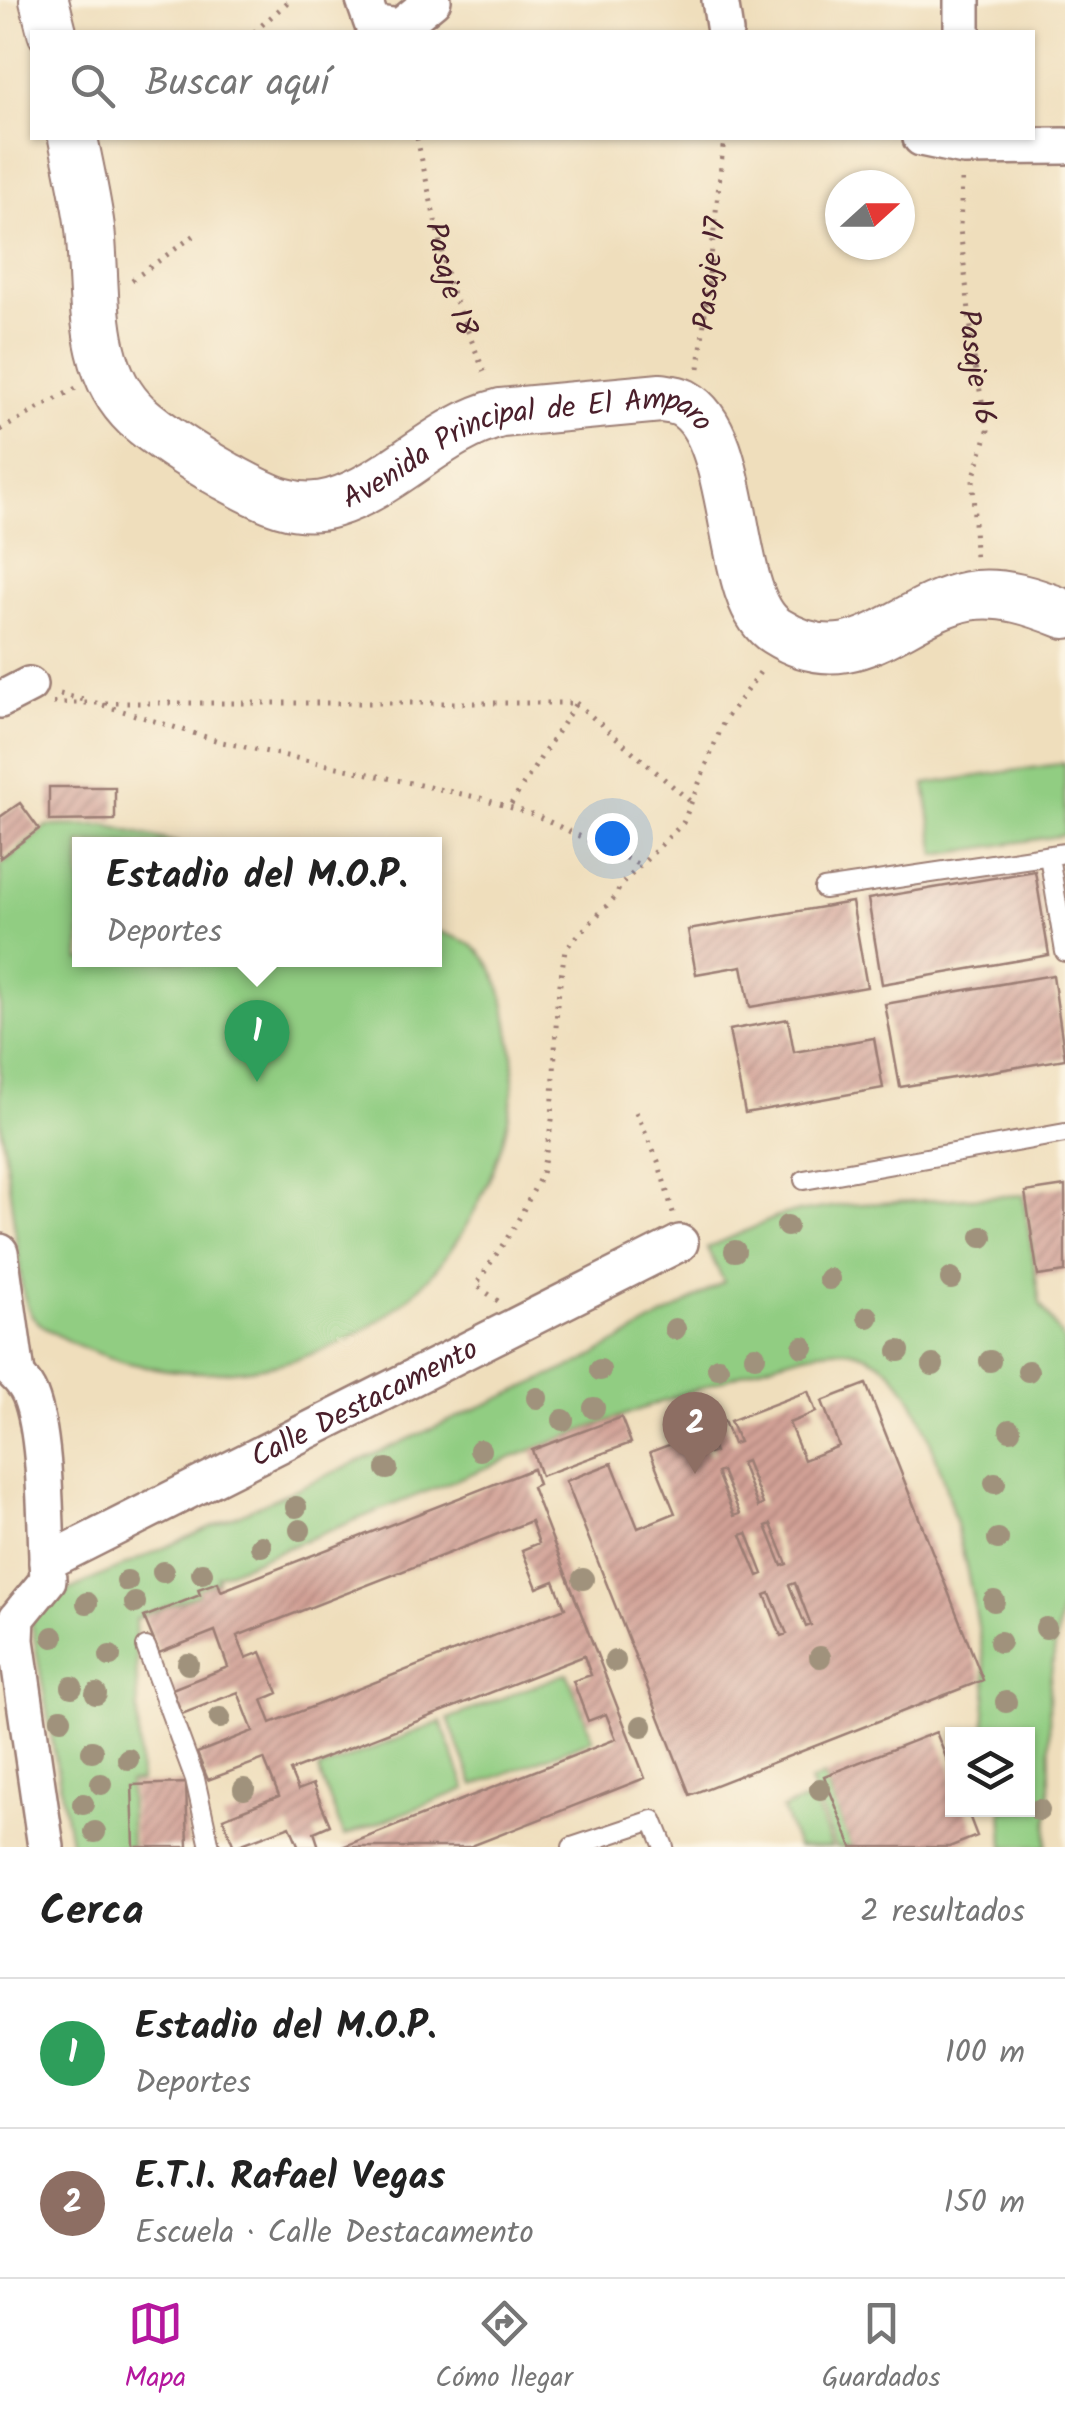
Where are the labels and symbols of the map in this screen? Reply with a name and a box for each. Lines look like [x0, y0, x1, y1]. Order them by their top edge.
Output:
north arrow [825, 170, 915, 260]
street label: Pasaje 17 [681, 214, 741, 333]
street label: Pasaje 18 [410, 217, 490, 345]
street label: Pasaje 16 [943, 307, 1008, 429]
street label: Avenida Principal de El Amparo [335, 376, 725, 523]
your location [587, 813, 638, 864]
pin: 1 [224, 1000, 290, 1082]
street label: Calle Destacamento [243, 1326, 487, 1482]
pin: 2 [662, 1392, 728, 1474]

